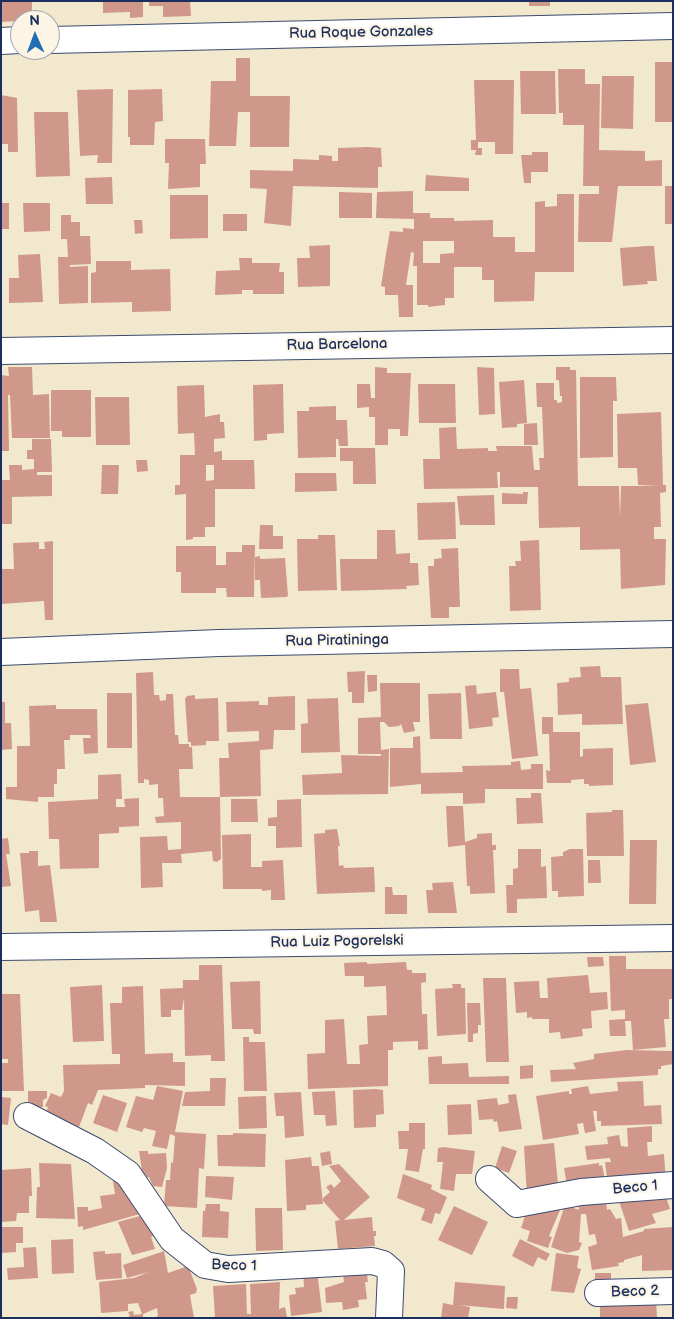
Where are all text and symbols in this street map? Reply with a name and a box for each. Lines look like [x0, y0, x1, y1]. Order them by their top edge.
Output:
north arrow [10, 10, 60, 60]
text: N [29, 12, 40, 29]
street label: Rua Roque Gonzales [289, 23, 433, 43]
street label: Rua Barcelona [286, 335, 388, 355]
street label: Rua Piratininga [285, 631, 389, 651]
street label: Rua Luiz Pogorelski [270, 932, 404, 952]
street label: Beco 1 [612, 1177, 658, 1199]
street label: Beco 1 [211, 1256, 257, 1276]
street label: Beco 2 [610, 1282, 660, 1302]

